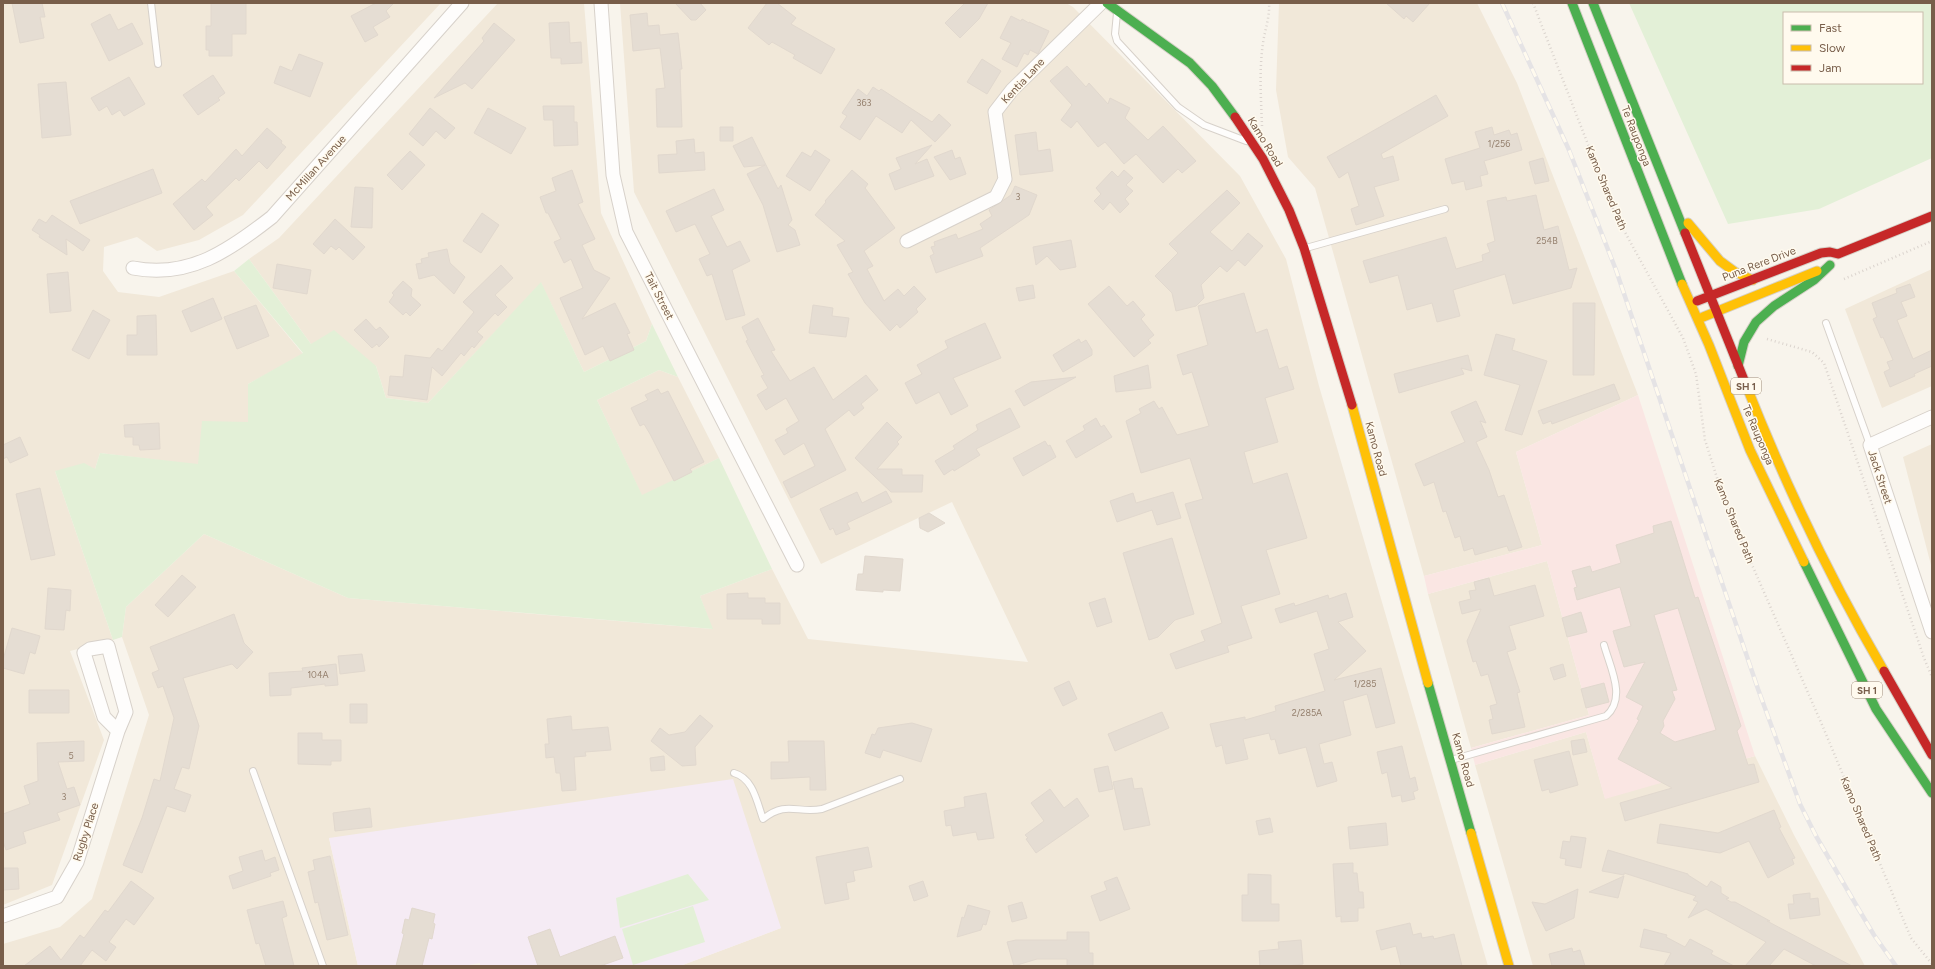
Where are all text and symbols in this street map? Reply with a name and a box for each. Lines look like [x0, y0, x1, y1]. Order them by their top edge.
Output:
legend [1783, 12, 1923, 84]
text: Fast [1819, 21, 1842, 35]
text: Slow [1819, 41, 1846, 55]
street label: Kentia Lane [999, 56, 1047, 106]
text: Jam [1819, 61, 1842, 75]
house number: 363 [857, 97, 872, 108]
street label: Te Rauponga [1618, 104, 1654, 168]
street label: Kamo Road [1245, 115, 1285, 169]
street label: McMillan Avenue [283, 133, 349, 203]
house number: 1/256 [1488, 138, 1510, 149]
street label: Kamo Shared Path [1582, 144, 1630, 232]
house number: 3 [1016, 191, 1021, 202]
house number: 254B [1536, 235, 1558, 246]
street label: Puna Rere Drive [1720, 244, 1798, 284]
street label: Tait Street [642, 270, 676, 322]
road number: SH 1 [1731, 378, 1761, 394]
street label: Te Rauponga [1740, 403, 1776, 467]
street label: Kamo Road [1362, 420, 1390, 478]
street label: Jack Street [1865, 448, 1895, 506]
street label: Kamo Shared Path [1711, 477, 1757, 565]
house number: 104A [307, 669, 329, 680]
house number: 1/285 [1354, 678, 1376, 689]
road number: SH 1 [1852, 682, 1882, 698]
house number: 2/285A [1292, 707, 1322, 718]
street label: Kamo Road [1449, 731, 1477, 789]
house number: 5 [68, 750, 74, 761]
street label: Kamo Shared Path [1837, 775, 1885, 863]
house number: 3 [62, 791, 67, 802]
street label: Rugby Place [70, 801, 102, 863]

